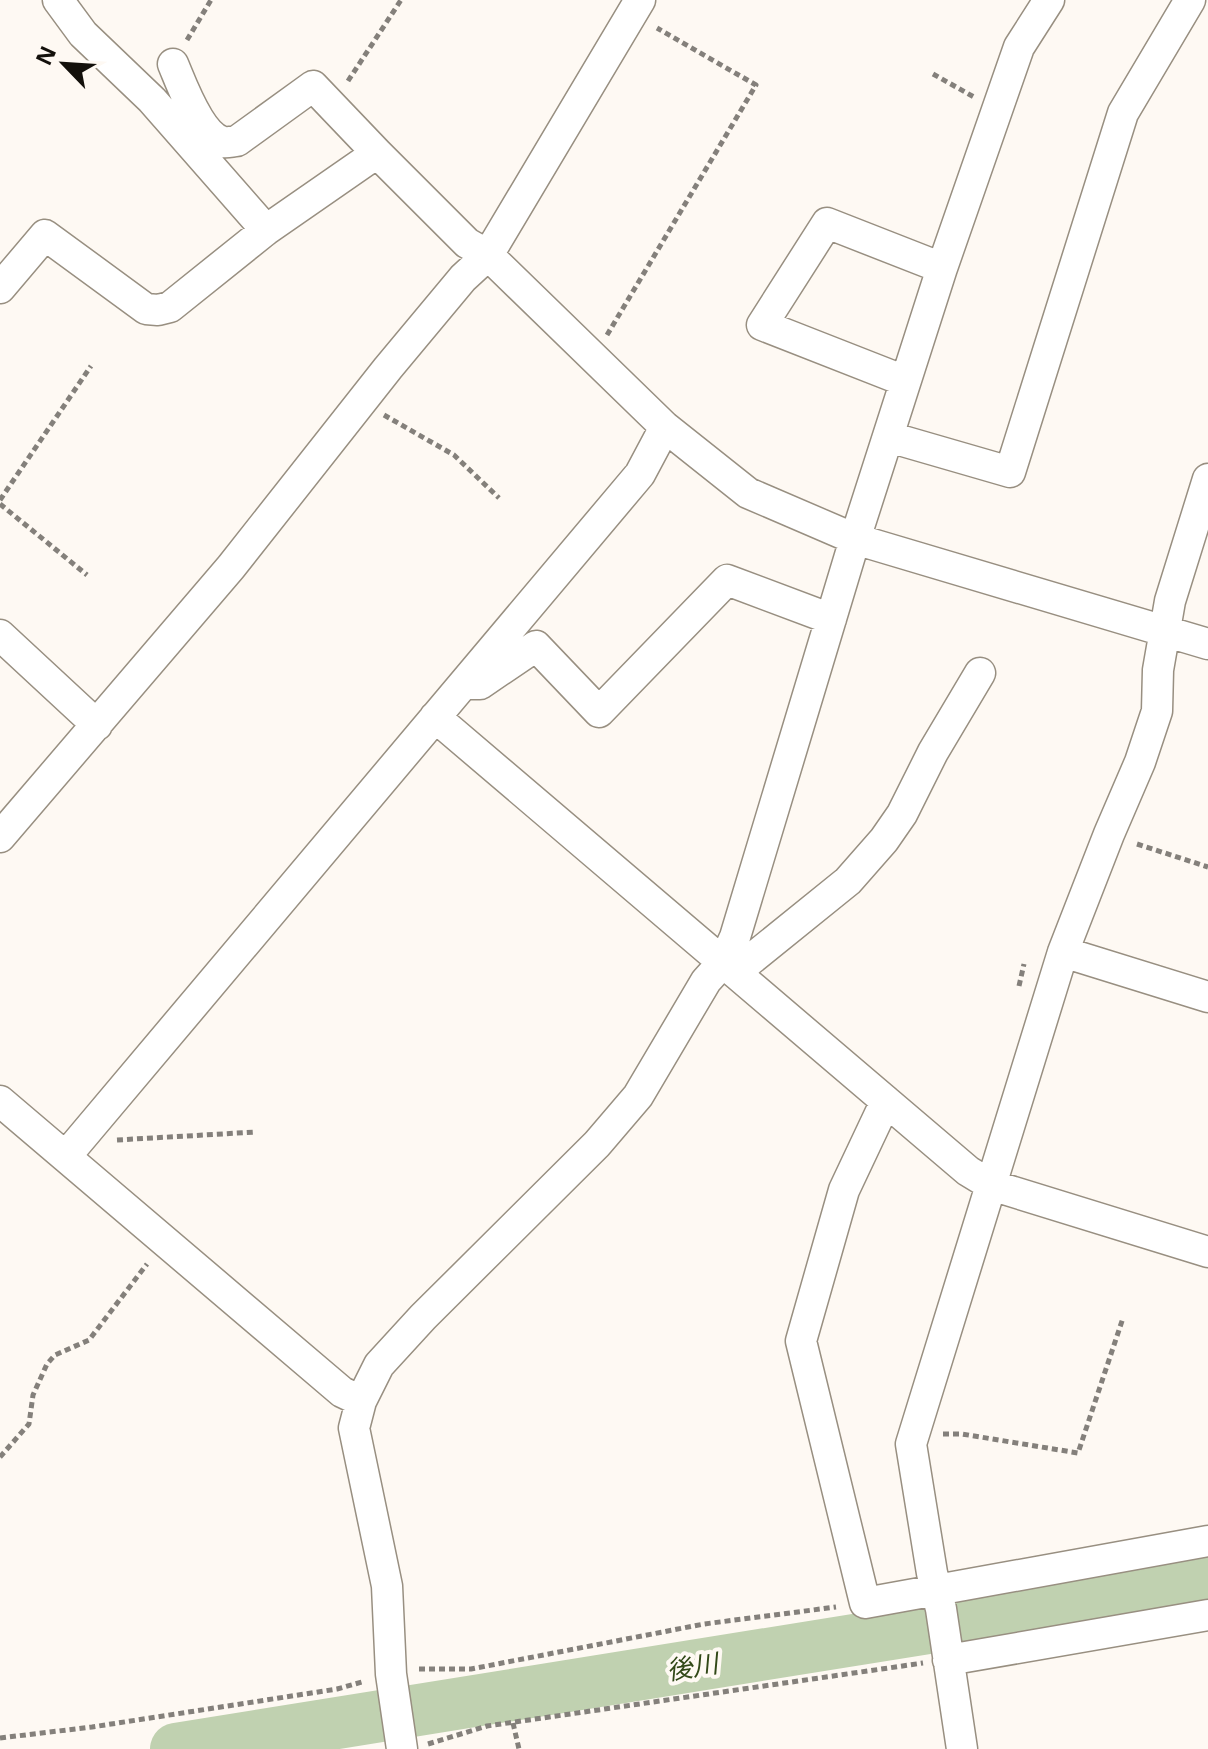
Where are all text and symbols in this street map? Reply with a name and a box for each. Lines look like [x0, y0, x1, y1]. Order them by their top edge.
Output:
north arrow [24, 24, 104, 104]
text: N [28, 41, 62, 70]
water label: 後川 [663, 1644, 723, 1688]

